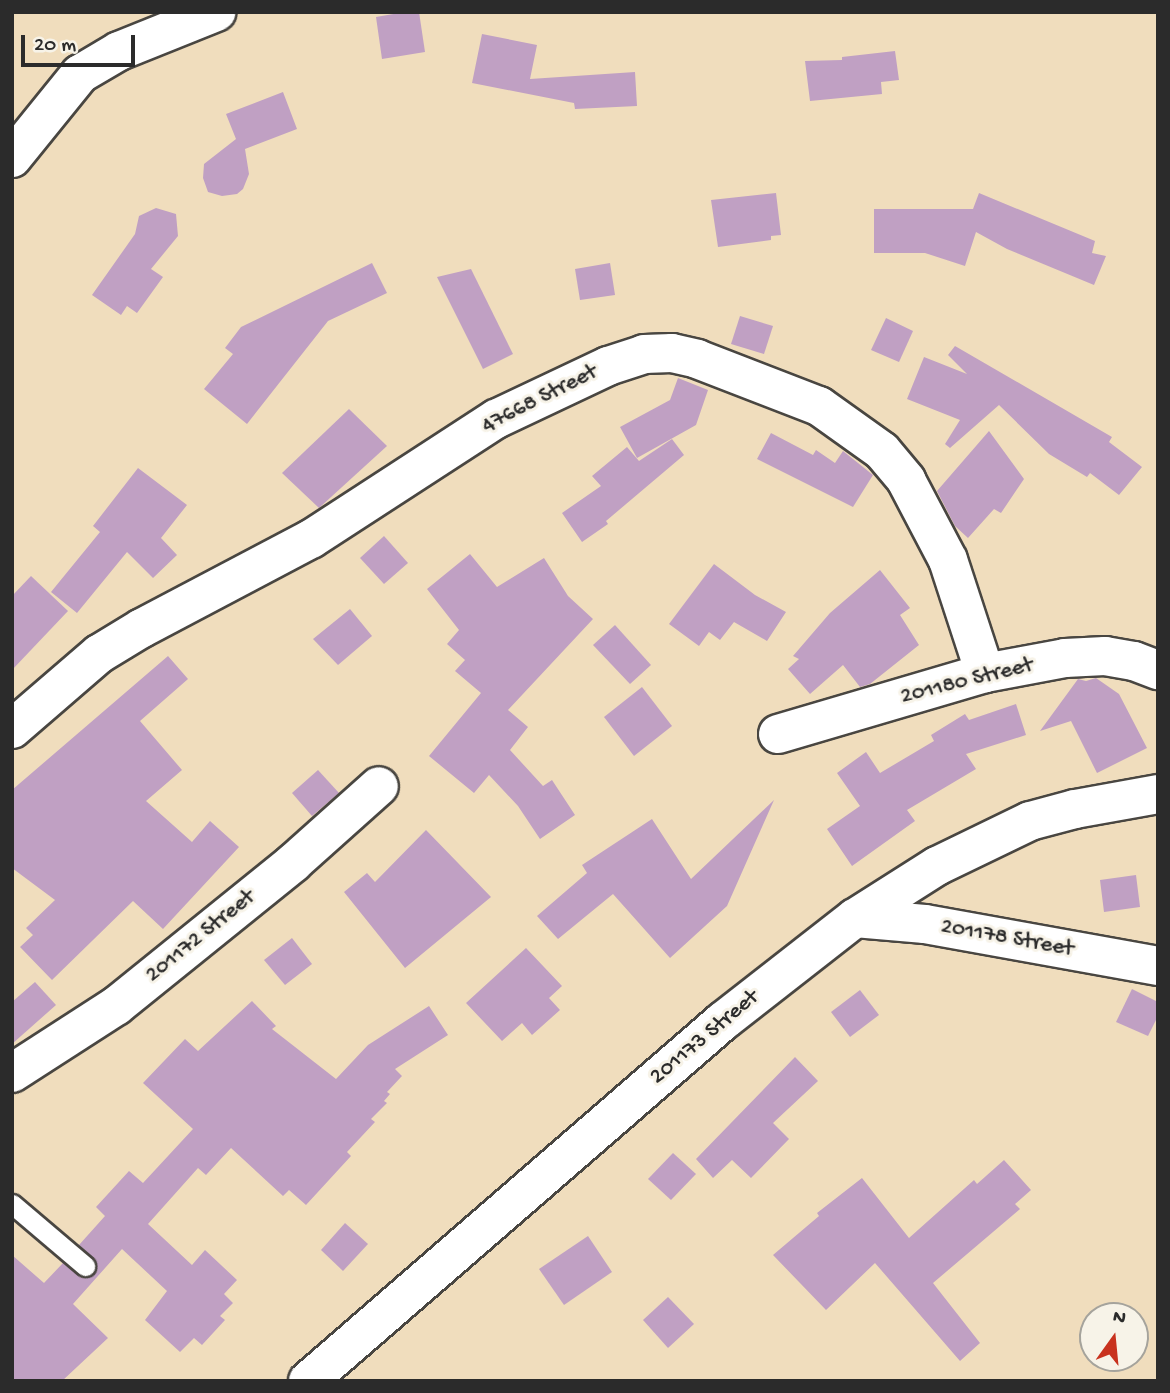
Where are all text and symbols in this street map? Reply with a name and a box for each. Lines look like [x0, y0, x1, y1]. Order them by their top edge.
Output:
scale bar [24, 21, 138, 65]
text: 20 m [34, 34, 76, 59]
street label: 47668 Street [478, 359, 602, 441]
street label: 201180 Street [898, 652, 1036, 712]
street label: 201172 Street [141, 884, 261, 990]
street label: 201178 Street [938, 914, 1076, 964]
street label: 201173 Street [645, 984, 765, 1092]
north arrow [1079, 1302, 1149, 1372]
text: N [1110, 1305, 1128, 1331]

